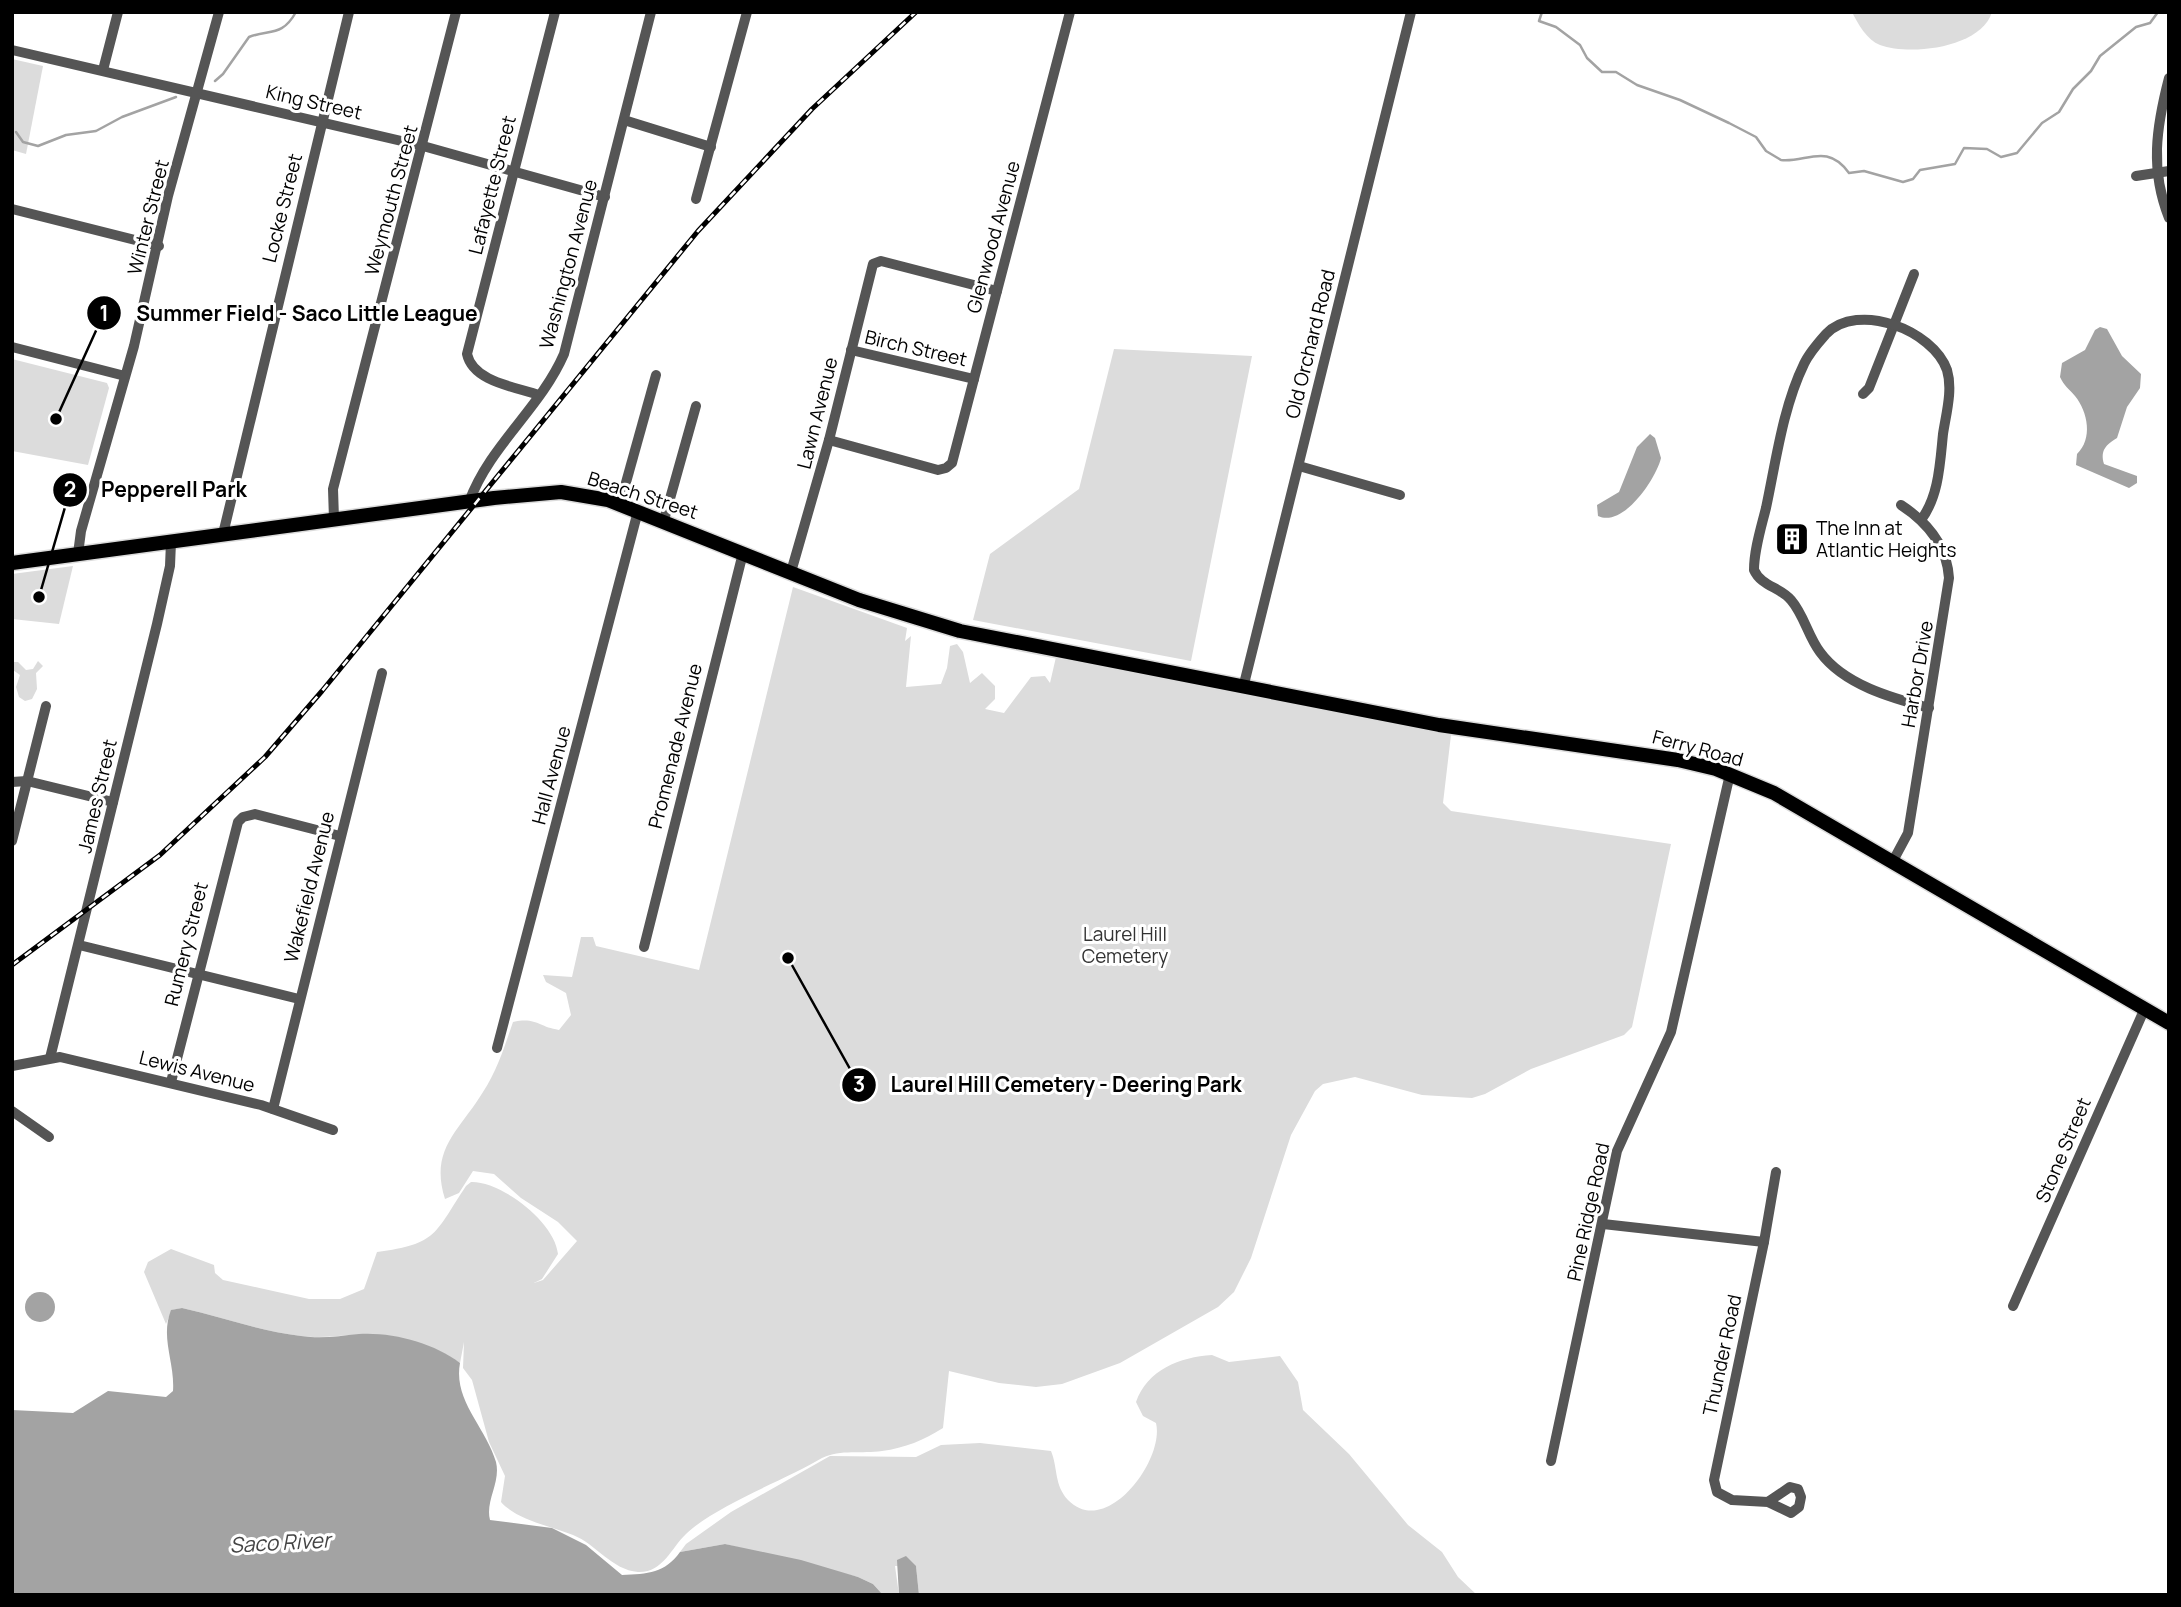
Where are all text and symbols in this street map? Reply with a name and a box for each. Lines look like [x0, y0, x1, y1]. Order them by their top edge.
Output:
street label: King Street [263, 78, 365, 126]
street label: Lafayette Street [462, 113, 522, 257]
street label: Weymouth Street [358, 122, 424, 278]
street label: Locke Street [256, 151, 308, 265]
street label: Winter Street [121, 157, 175, 277]
street label: Glenwood Avenue [960, 158, 1026, 316]
street label: Washington Avenue [533, 176, 603, 352]
street label: Old Orchard Road [1279, 267, 1341, 421]
callout: Summer Field - Saco Little League [87, 292, 491, 334]
text: 1 [99, 299, 109, 327]
text: Summer Field - Saco Little League [136, 299, 478, 327]
street label: Birch Street [862, 324, 970, 372]
street label: Lawn Avenue [791, 354, 843, 472]
street label: Beach Street [585, 465, 701, 525]
callout: Pepperell Park [52, 469, 261, 511]
text: 2 [64, 475, 76, 503]
text: Pepperell Park [101, 475, 248, 503]
place label: The Inn at Atlantic Heights [1816, 515, 1957, 563]
building icon: The Inn at Atlantic Heights [1773, 520, 1811, 558]
street label: Harbor Drive [1895, 619, 1939, 729]
street label: Promenade Avenue [642, 661, 708, 831]
street label: Hall Avenue [525, 723, 577, 827]
street label: Ferry Road [1650, 723, 1746, 773]
street label: James Street [71, 737, 123, 855]
street label: Wakefield Avenue [278, 809, 340, 965]
street label: Rumery Street [158, 879, 214, 1009]
park label: Laurel Hill Cemetery [1082, 921, 1168, 969]
street label: Lewis Avenue [136, 1044, 258, 1098]
callout: Laurel Hill Cemetery - Deering Park [842, 1064, 1256, 1106]
text: 3 [853, 1070, 865, 1098]
text: Laurel Hill Cemetery - Deering Park [890, 1070, 1242, 1098]
street label: Stone Street [2029, 1093, 2097, 1207]
street label: Pine Ridge Road [1561, 1140, 1615, 1284]
street label: Thunder Road [1696, 1292, 1748, 1418]
water label: Saco River [229, 1525, 333, 1559]

